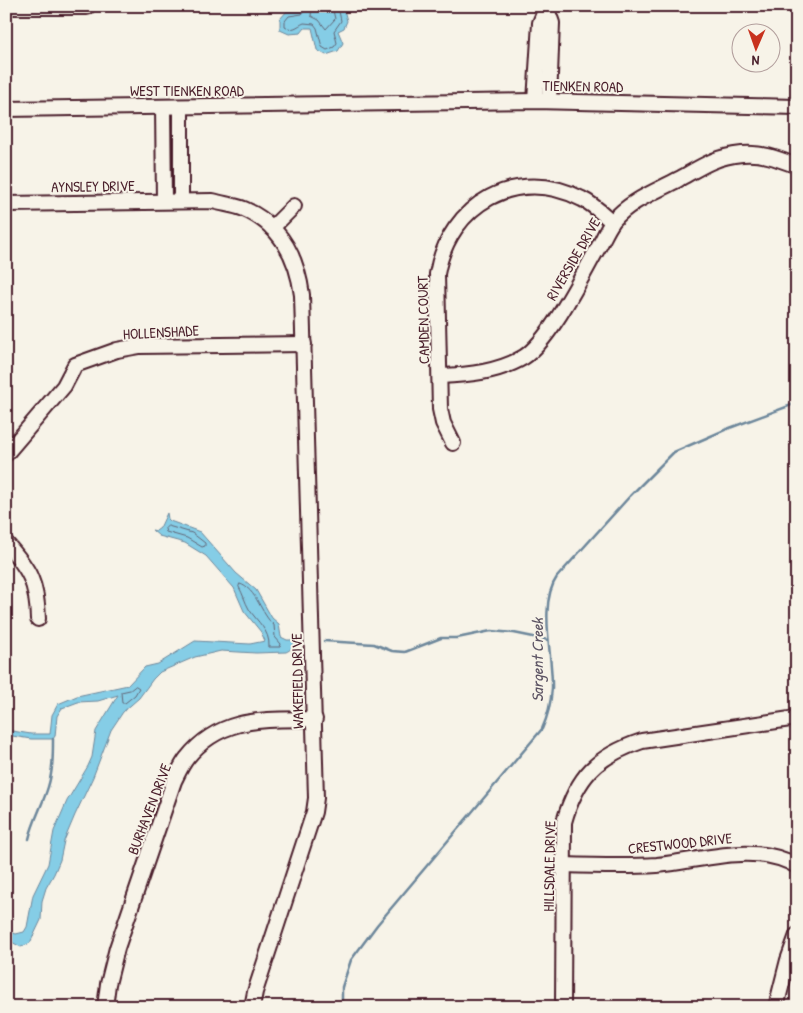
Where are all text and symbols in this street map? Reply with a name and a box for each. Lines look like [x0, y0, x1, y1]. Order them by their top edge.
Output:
north arrow [730, 22, 780, 72]
text: N [751, 52, 760, 71]
street label: TIENKEN ROAD [542, 75, 624, 97]
street label: WEST TIENKEN ROAD [130, 80, 245, 101]
street label: AYNSLEY DRIVE [51, 175, 135, 197]
street label: RIVERSIDE DRIVE [541, 213, 605, 304]
street label: CAMDEN COURT [412, 275, 434, 364]
street label: HOLLENSHADE [122, 320, 200, 344]
water label: Sargent Creek [526, 617, 548, 702]
street label: WAKEFIELD DRIVE [286, 633, 308, 729]
street label: BURHAVEN DRIVE [122, 760, 176, 858]
street label: HILLSDALE DRIVE [538, 820, 560, 912]
street label: CRESTWOOD DRIVE [627, 827, 733, 859]

